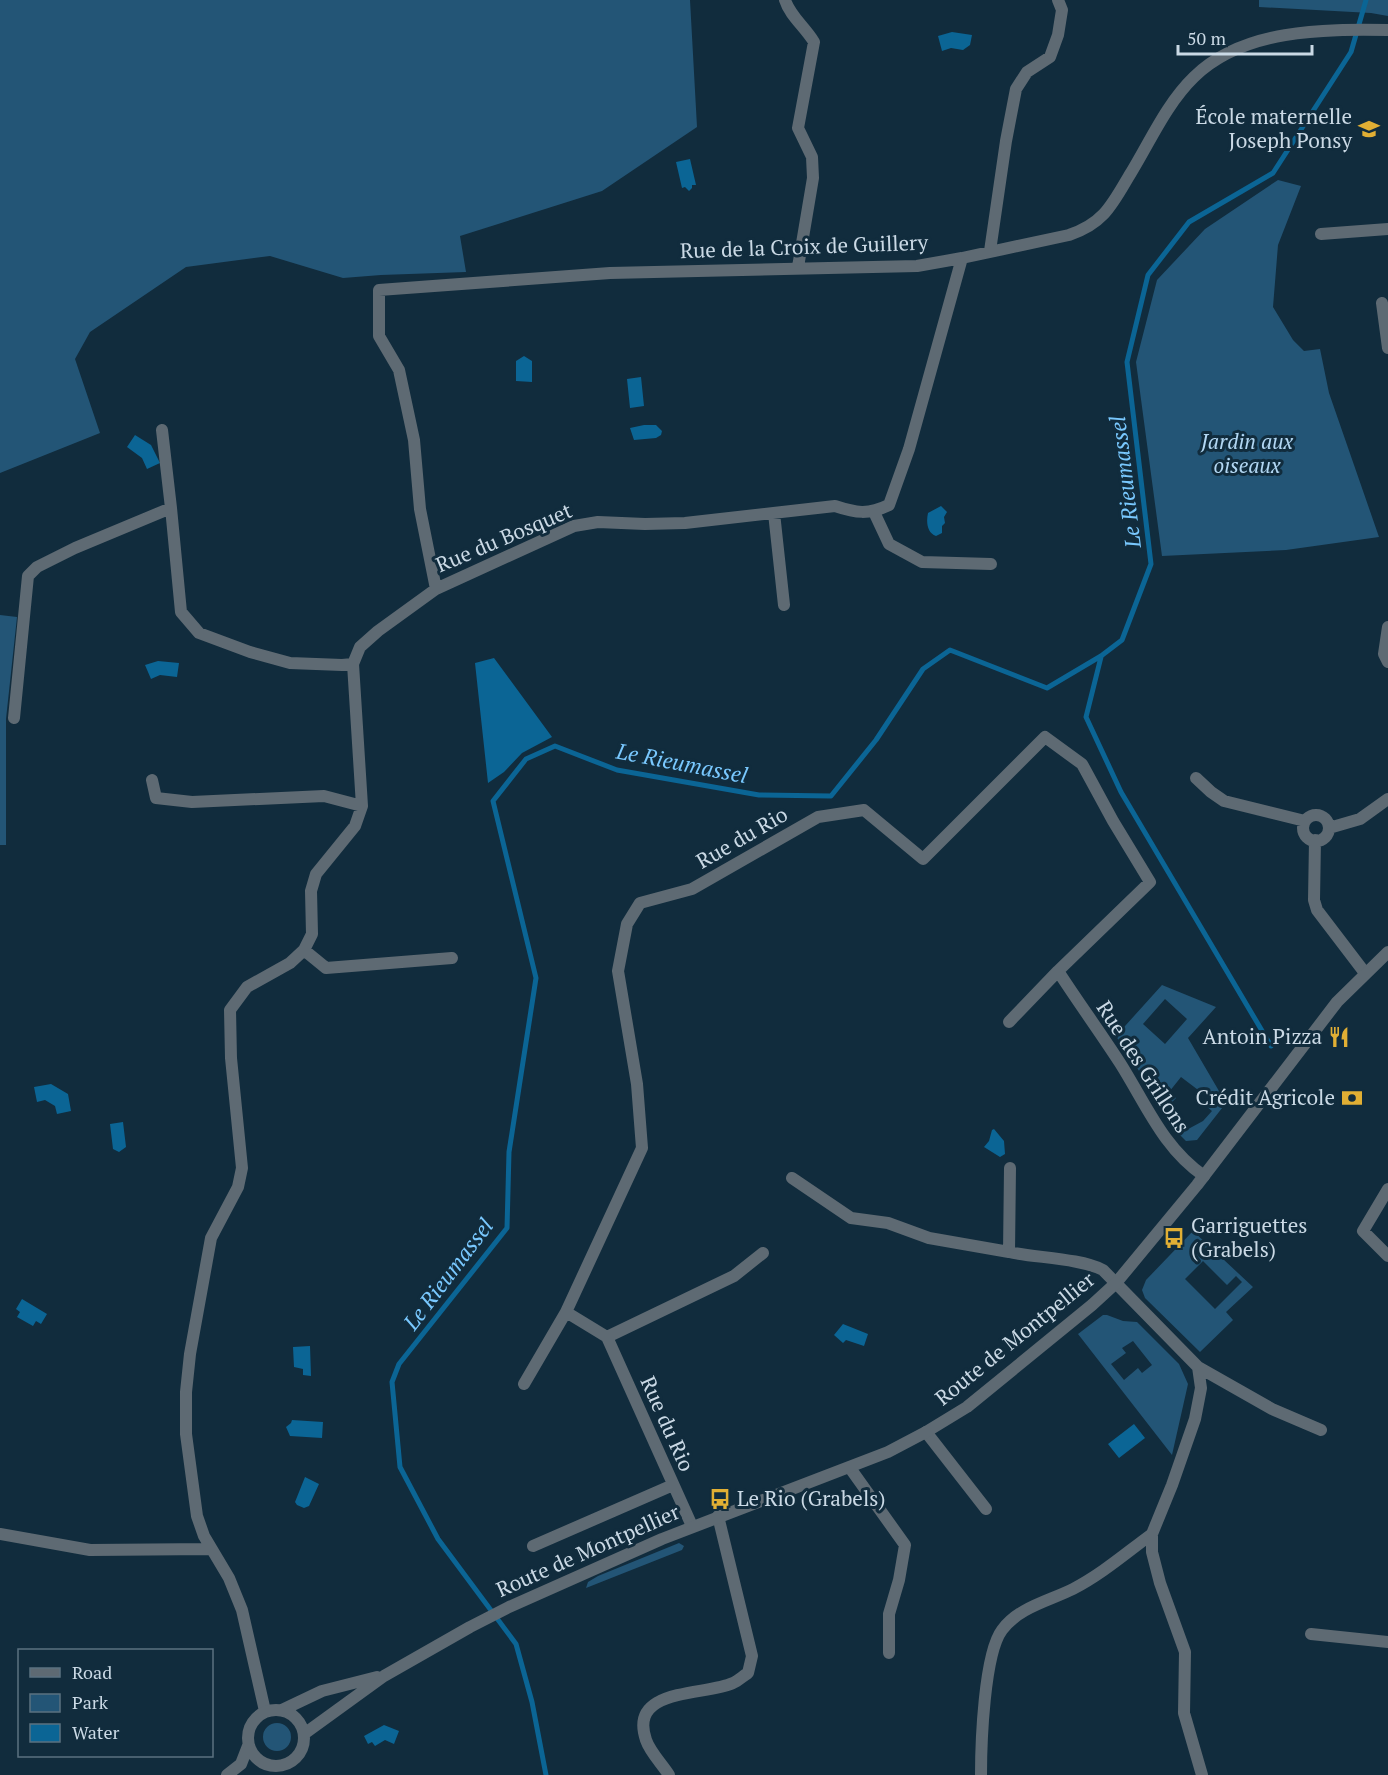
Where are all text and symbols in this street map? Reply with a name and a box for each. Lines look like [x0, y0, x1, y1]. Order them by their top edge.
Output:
scale bar [1178, 18, 1312, 56]
text: 50 m [1187, 26, 1227, 50]
place label: École maternelle Joseph Ponsy [1195, 102, 1352, 154]
school or university icon: École maternelle Joseph Ponsy [1357, 117, 1381, 141]
street label: Rue de la Croix de Guillery [679, 228, 929, 264]
water label: Le Rieumassel [1102, 414, 1147, 551]
park label: Jardin aux oiseaux [1200, 427, 1294, 479]
street label: Rue du Bosquet [431, 496, 576, 578]
water label: Le Rieumassel [613, 735, 750, 789]
street label: Rue du Rio [691, 800, 792, 875]
street label: Rue des Grillons [1091, 995, 1197, 1138]
place label: Antoin Pizza [1202, 1022, 1322, 1050]
restaurant icon: Antoin Pizza [1327, 1025, 1351, 1049]
place label: Crédit Agricole [1195, 1083, 1335, 1111]
bank icon: Crédit Agricole [1340, 1086, 1364, 1110]
place label: Garriguettes (Grabels) [1191, 1211, 1307, 1263]
water label: Le Rieumassel [395, 1212, 499, 1336]
bus stop icon: Garriguettes (Grabels) [1162, 1226, 1186, 1250]
street label: Route de Montpellier [929, 1265, 1100, 1411]
street label: Rue du Rio [635, 1372, 701, 1476]
place label: Le Rio (Grabels) [737, 1484, 886, 1512]
bus stop icon: Le Rio (Grabels) [708, 1487, 732, 1511]
street label: Route de Montpellier [492, 1497, 684, 1603]
legend [18, 1649, 213, 1757]
text: Road [72, 1660, 112, 1684]
text: Park [72, 1690, 109, 1714]
text: Water [72, 1720, 119, 1744]

